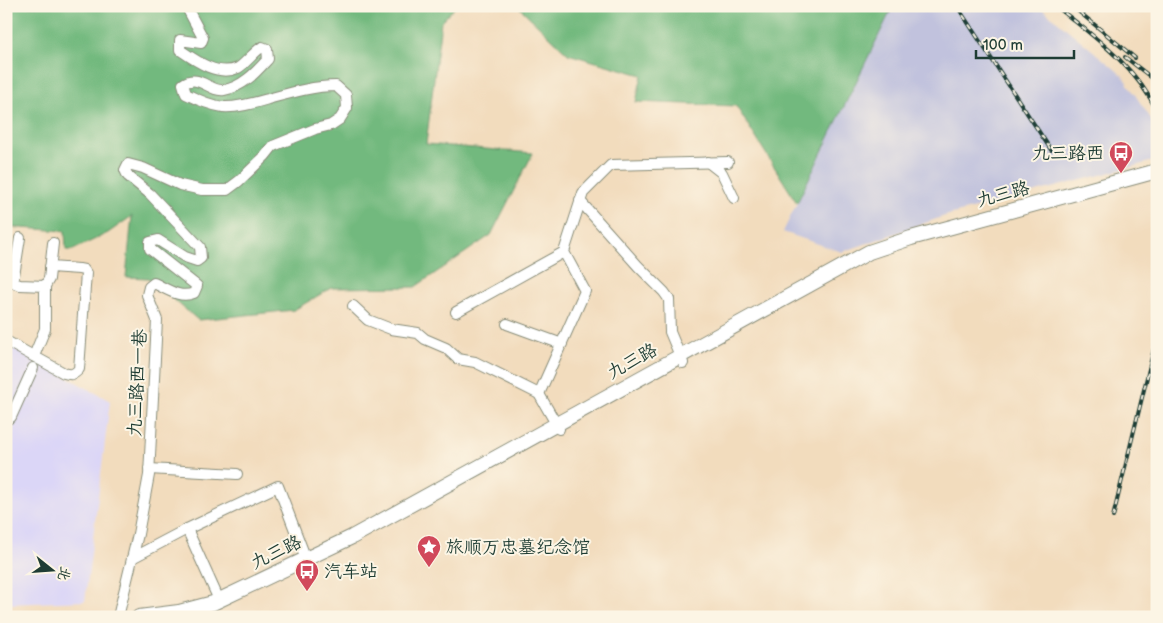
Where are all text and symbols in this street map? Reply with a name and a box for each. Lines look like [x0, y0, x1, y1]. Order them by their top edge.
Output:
scale bar [976, 28, 1073, 60]
text: 100 m [983, 36, 1023, 55]
bus stop icon: 九三路西 [1108, 140, 1134, 174]
place label: 九三路西 [1032, 143, 1104, 164]
street label: 九三路 [974, 177, 1032, 212]
street label: 九三路西一巷 [124, 329, 151, 438]
street label: 九三路 [604, 339, 661, 384]
street label: 九三路 [247, 531, 305, 574]
place icon: 旅顺万忠墓纪念馆 [416, 534, 442, 568]
place label: 旅顺万忠墓纪念馆 [446, 537, 590, 558]
north arrow [28, 546, 78, 596]
bus stop icon: 汽车站 [294, 558, 320, 592]
place label: 汽车站 [324, 561, 378, 582]
text: 北 [54, 564, 74, 583]

